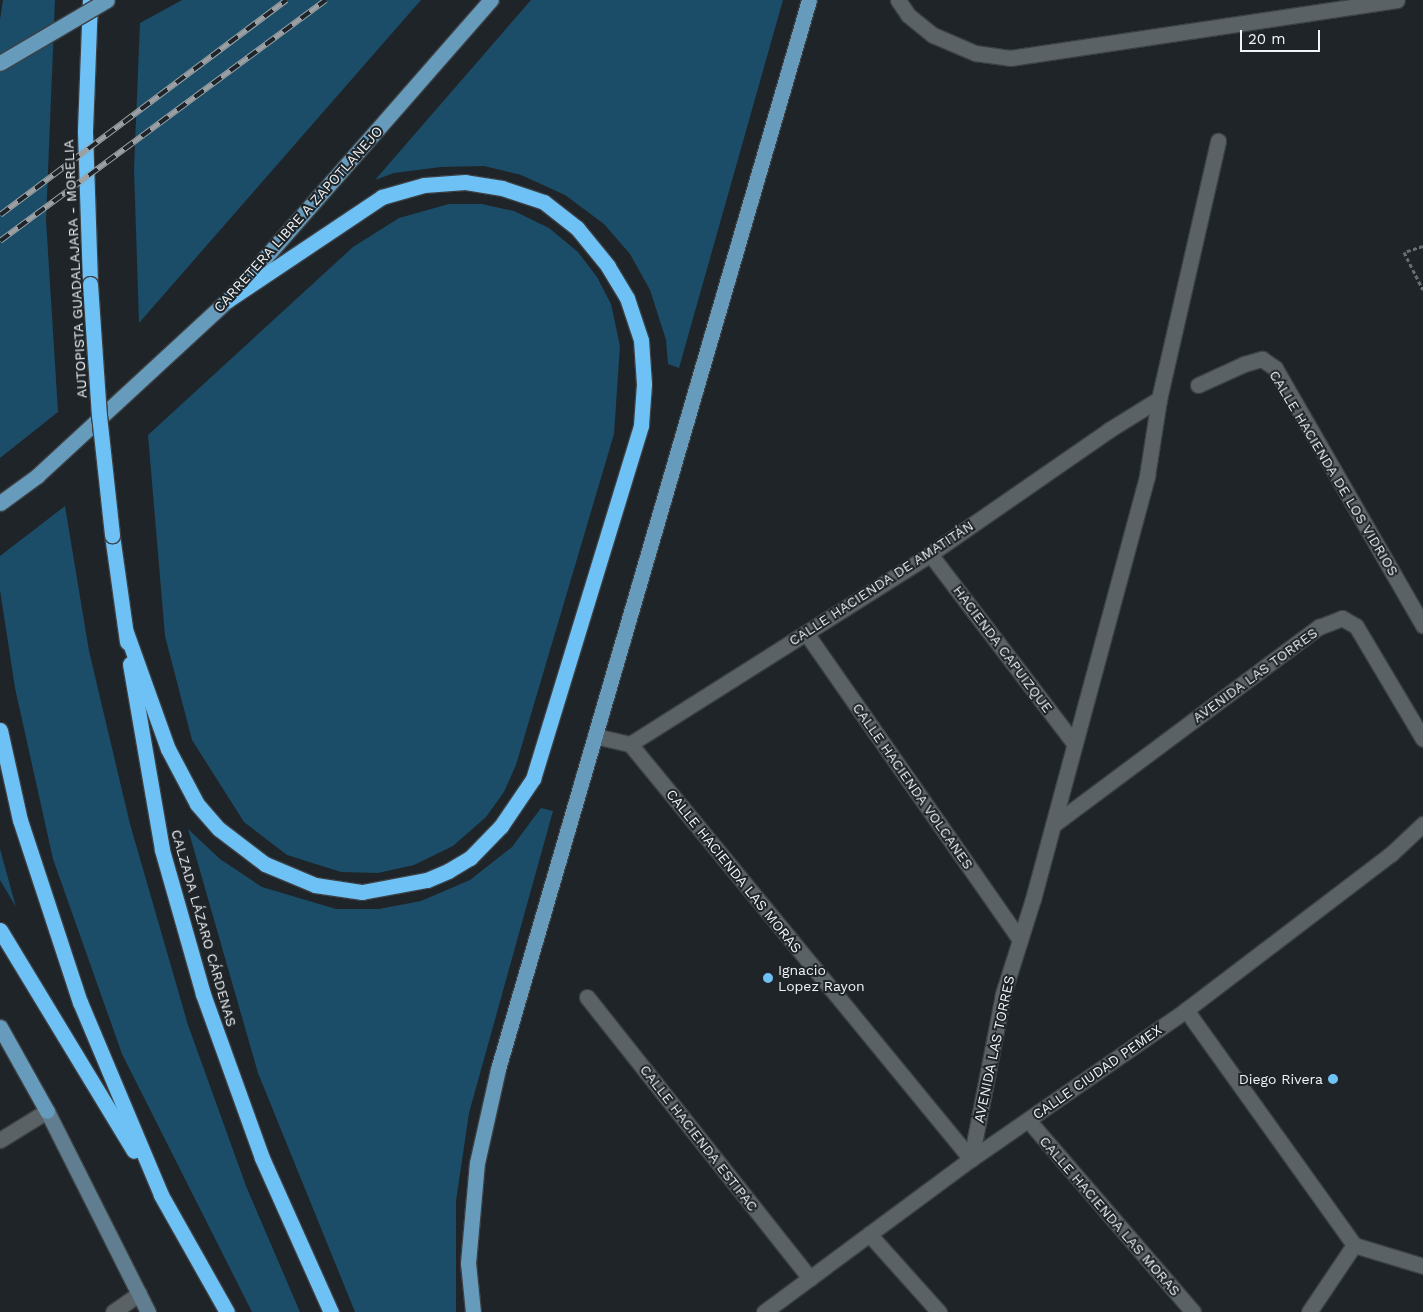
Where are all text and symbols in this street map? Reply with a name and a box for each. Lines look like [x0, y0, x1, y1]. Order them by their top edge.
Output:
scale bar [1243, 20, 1323, 52]
text: 20 m [1248, 30, 1286, 48]
street label: CARRETERA LIBRE A ZAPOTLANEJO [209, 122, 387, 316]
street label: AUTOPISTA GUADALAJARA - MORELIA [60, 139, 90, 399]
street label: CALLE HACIENDA DE LOS VIDRIOS [1266, 367, 1402, 579]
street label: CALLE HACIENDA DE AMATITÁN [785, 517, 977, 649]
street label: HACIENDA CAPUIZQUE [950, 582, 1056, 716]
street label: AVENIDA LAS TORRES [1189, 624, 1321, 726]
street label: CALLE HACIENDA VOLCANES [849, 699, 977, 873]
street label: CALLE HACIENDA LAS MORAS [663, 786, 805, 956]
street label: CALZADA LÁZARO CÁRDENAS [168, 827, 240, 1029]
place label: Ignacio Lopez Rayon [778, 962, 865, 994]
marker: Ignacio Lopez Rayon [762, 972, 774, 984]
street label: AVENIDA LAS TORRES [970, 973, 1018, 1125]
street label: CALLE CIUDAD PEMEX [1029, 1021, 1165, 1123]
street label: CALLE HACIENDA ESTIPAC [636, 1061, 762, 1215]
place label: Diego Rivera [1239, 1071, 1323, 1087]
marker: Diego Rivera [1327, 1073, 1339, 1085]
street label: CALLE HACIENDA LAS MORAS [1036, 1133, 1184, 1299]

